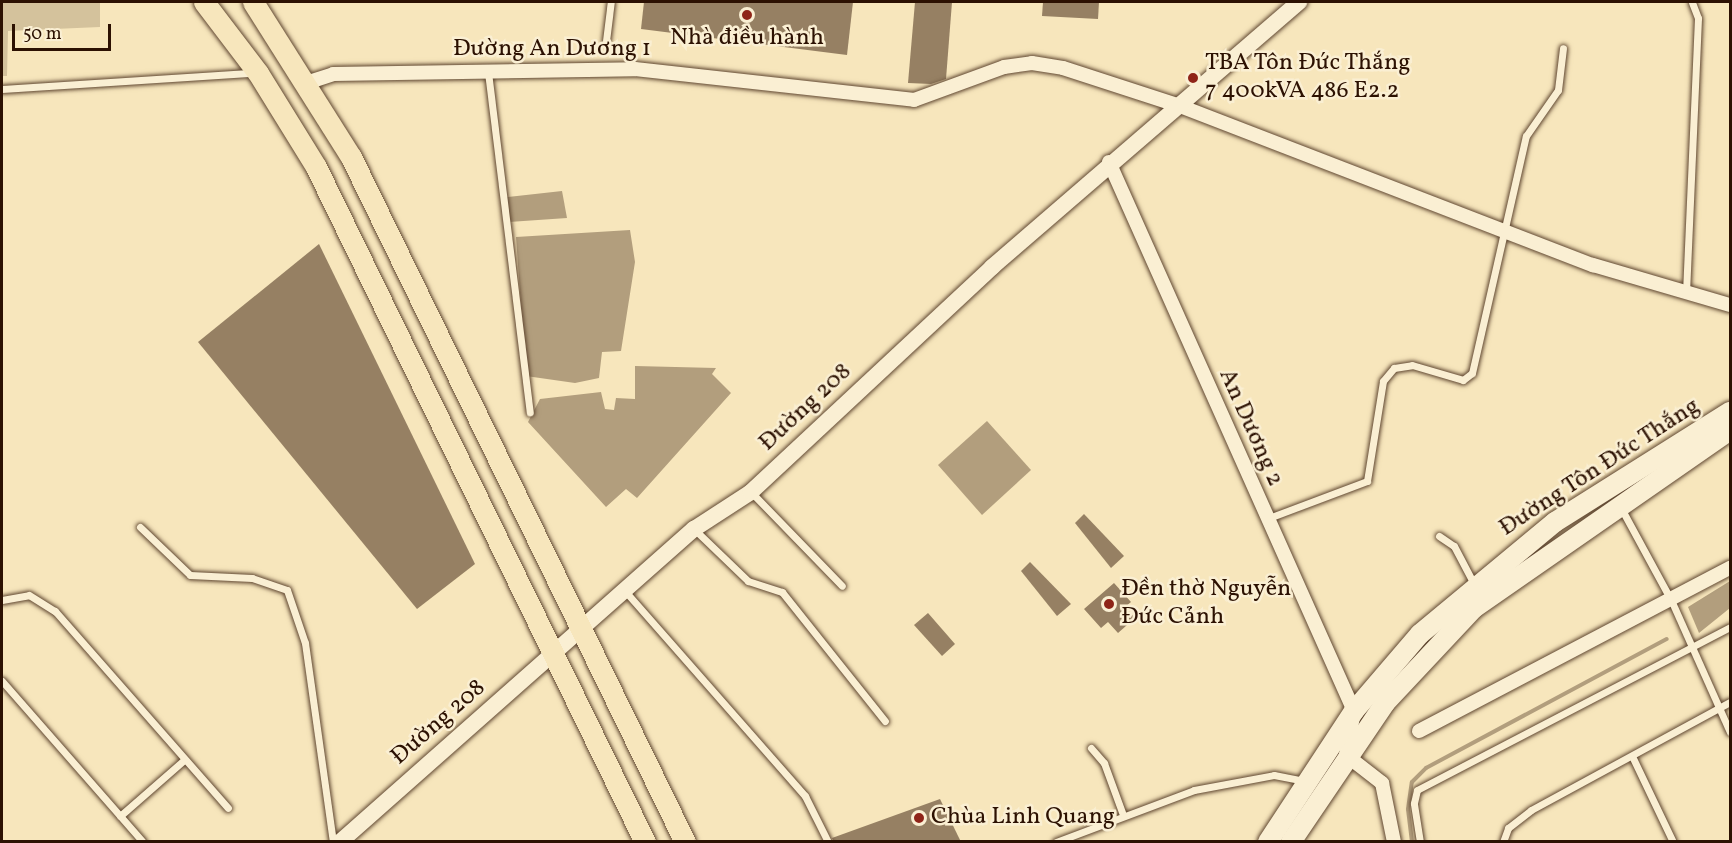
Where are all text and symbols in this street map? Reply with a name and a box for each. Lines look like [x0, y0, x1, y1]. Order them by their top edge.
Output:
marker: Nhà điều hành [740, 8, 754, 22]
scale bar [15, 12, 114, 50]
text: 50 m [23, 22, 62, 47]
place label: Nhà điều hành [670, 25, 824, 53]
street label: Đường An Dương 1 [453, 36, 651, 64]
place label: TBA Tôn Đức Thắng 7 400kVA 486 E2.2 [1205, 50, 1412, 106]
marker: TBA Tôn Đức Thắng 7 400kVA 486 E2.2 [1186, 71, 1200, 85]
street label: Đường 208 [754, 358, 858, 458]
street label: An Dương 2 [1211, 365, 1289, 491]
street label: Đường Tôn Đức Thắng [1494, 392, 1706, 544]
place label: Đền thờ Nguyễn Đức Cảnh [1121, 576, 1291, 632]
marker: Đền thờ Nguyễn Đức Cảnh [1102, 597, 1116, 611]
street label: Đường 208 [386, 674, 492, 772]
place label: Chùa Linh Quang [931, 804, 1115, 832]
marker: Chùa Linh Quang [912, 811, 926, 825]

